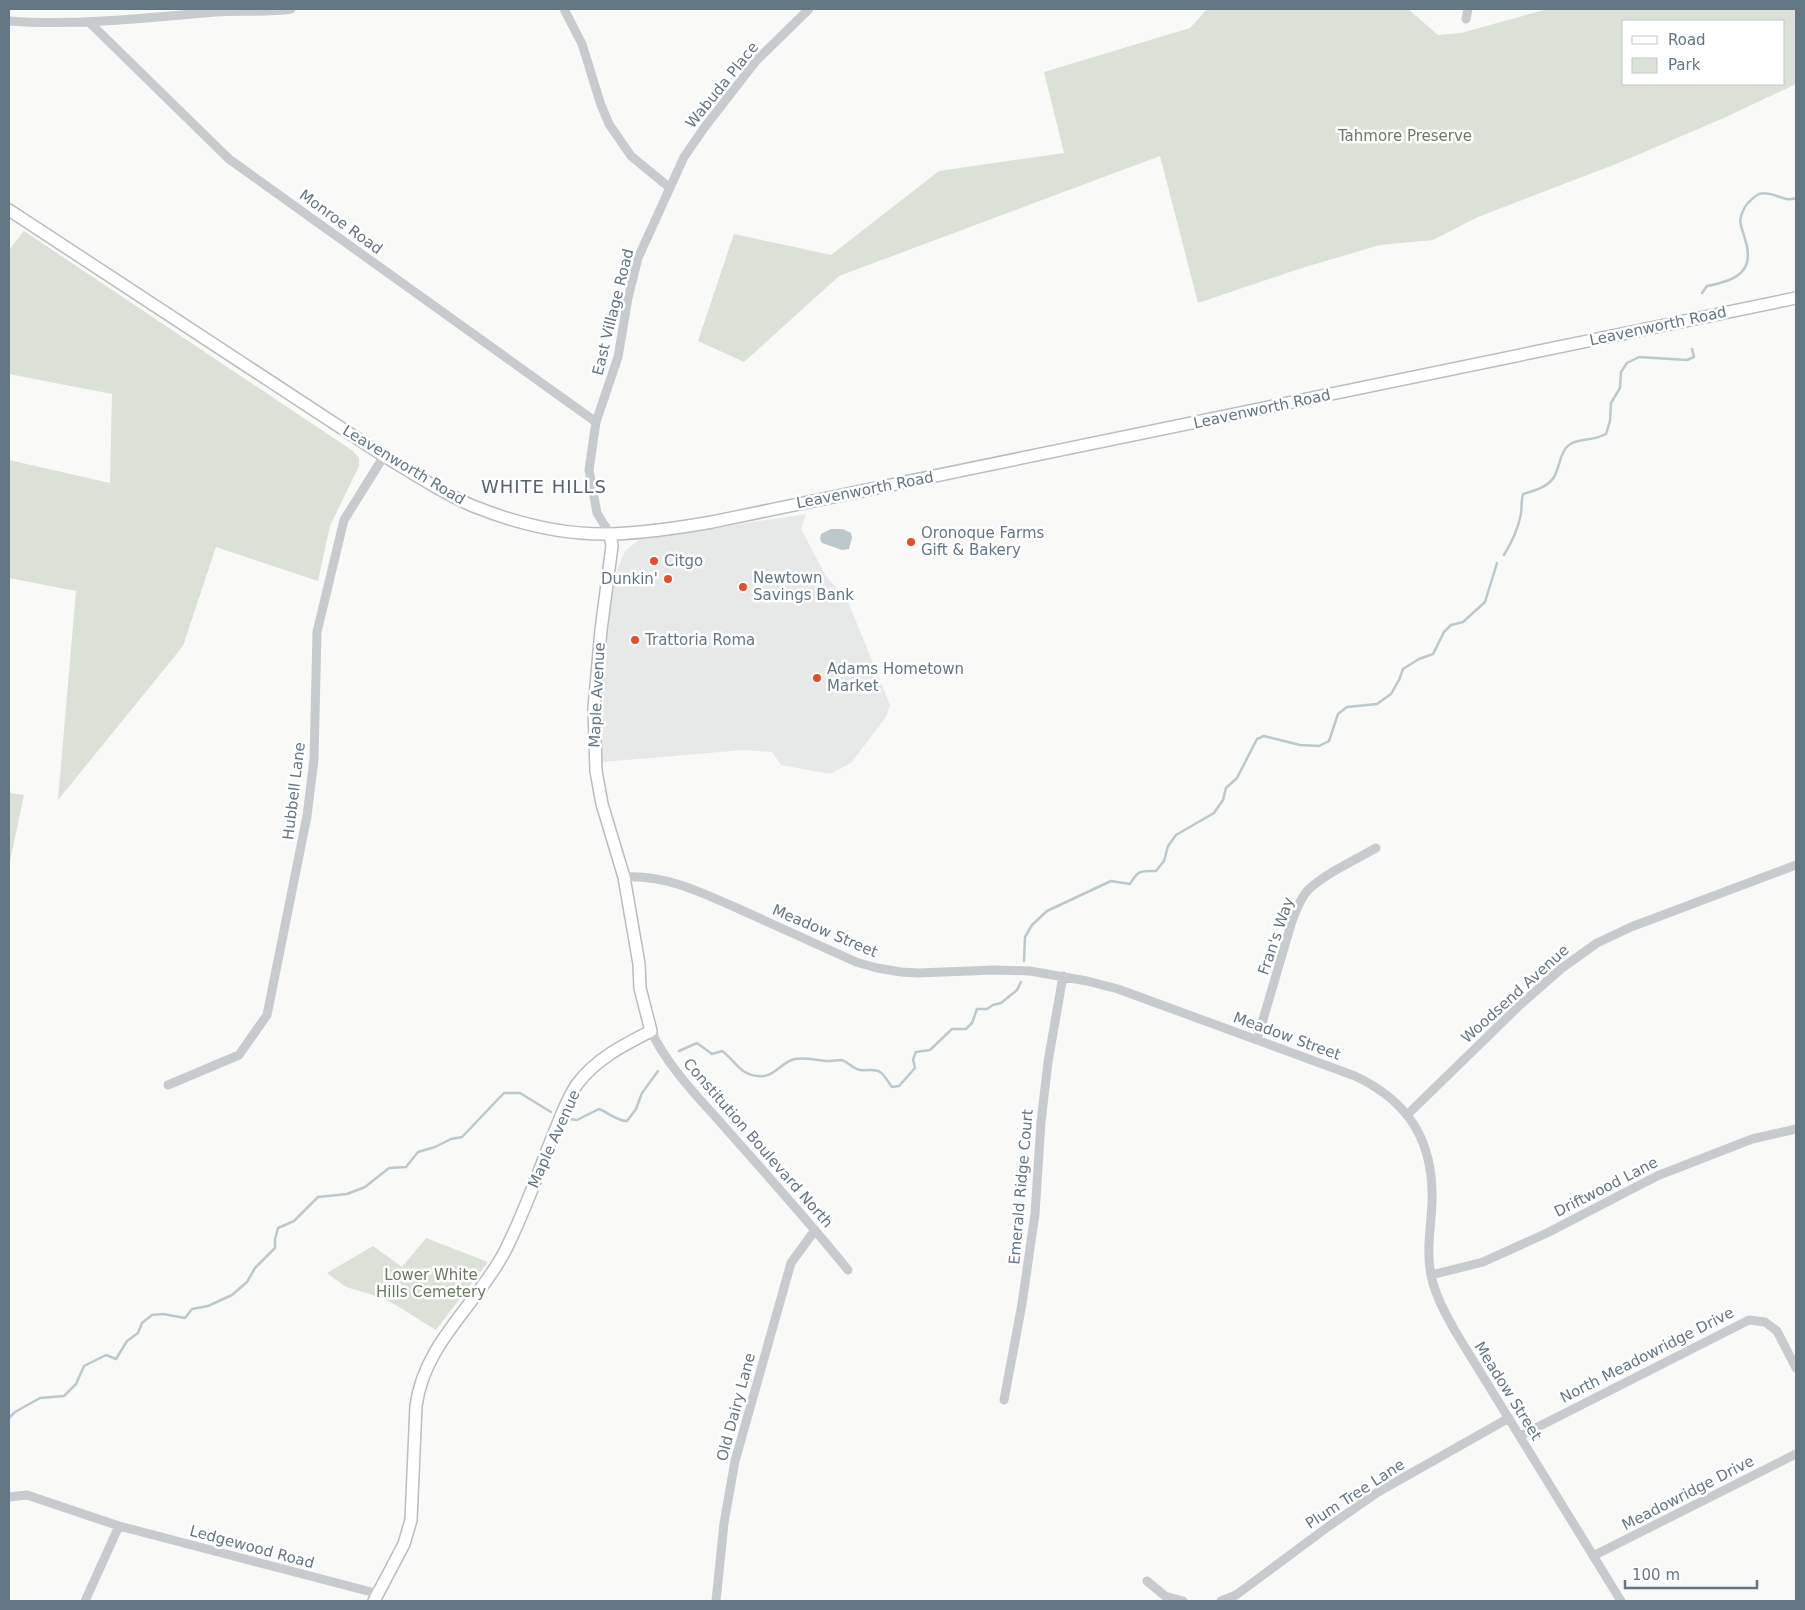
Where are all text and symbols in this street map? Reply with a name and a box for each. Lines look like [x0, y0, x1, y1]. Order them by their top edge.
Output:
legend [1622, 20, 1785, 85]
text: Road [1668, 31, 1706, 49]
street label: Wabuda Place [682, 38, 762, 132]
text: Park [1668, 56, 1701, 74]
park label: Tahmore Preserve [1337, 127, 1472, 145]
street label: Monroe Road [296, 186, 386, 258]
street label: East Village Road [589, 247, 637, 377]
street label: Leavenworth Road [1588, 303, 1728, 349]
street label: Leavenworth Road [1192, 386, 1332, 432]
street label: Leavenworth Road [340, 421, 468, 509]
street label: Leavenworth Road [795, 468, 935, 512]
district label: WHITE HILLS [481, 476, 607, 497]
place label: Oronoque Farms Gift & Bakery [921, 524, 1044, 559]
marker: Oronoque Farms Gift & Bakery [905, 536, 917, 548]
place label: Citgo [664, 552, 703, 570]
marker: Citgo [648, 555, 660, 567]
place label: Newtown Savings Bank [753, 569, 854, 604]
place label: Dunkin' [601, 570, 658, 588]
marker: Dunkin' [662, 573, 674, 585]
marker: Newtown Savings Bank [737, 581, 749, 593]
place label: Trattoria Roma [644, 631, 755, 649]
marker: Trattoria Roma [629, 634, 641, 646]
street label: Maple Avenue [585, 642, 609, 748]
place label: Adams Hometown Market [827, 660, 964, 695]
marker: Adams Hometown Market [811, 672, 823, 684]
street label: Hubbell Lane [279, 741, 309, 841]
street label: Fran's Way [1254, 895, 1298, 977]
street label: Meadow Street [770, 901, 880, 961]
street label: Woodsend Avenue [1458, 941, 1572, 1047]
street label: Meadow Street [1231, 1008, 1343, 1064]
street label: Constitution Boulevard North [680, 1055, 836, 1231]
street label: Maple Avenue [524, 1087, 584, 1191]
street label: Emerald Ridge Court [1005, 1108, 1037, 1265]
street label: Driftwood Lane [1551, 1153, 1661, 1221]
park label: Lower White Hills Cemetery [376, 1266, 486, 1301]
street label: North Meadowridge Drive [1557, 1303, 1737, 1407]
street label: Meadow Street [1471, 1338, 1546, 1444]
street label: Old Dairy Lane [713, 1351, 759, 1463]
street label: Meadowridge Drive [1619, 1452, 1757, 1534]
street label: Plum Tree Lane [1302, 1455, 1408, 1533]
street label: Ledgewood Road [188, 1522, 316, 1572]
scale bar [1625, 1558, 1758, 1590]
text: 100 m [1632, 1566, 1680, 1584]

